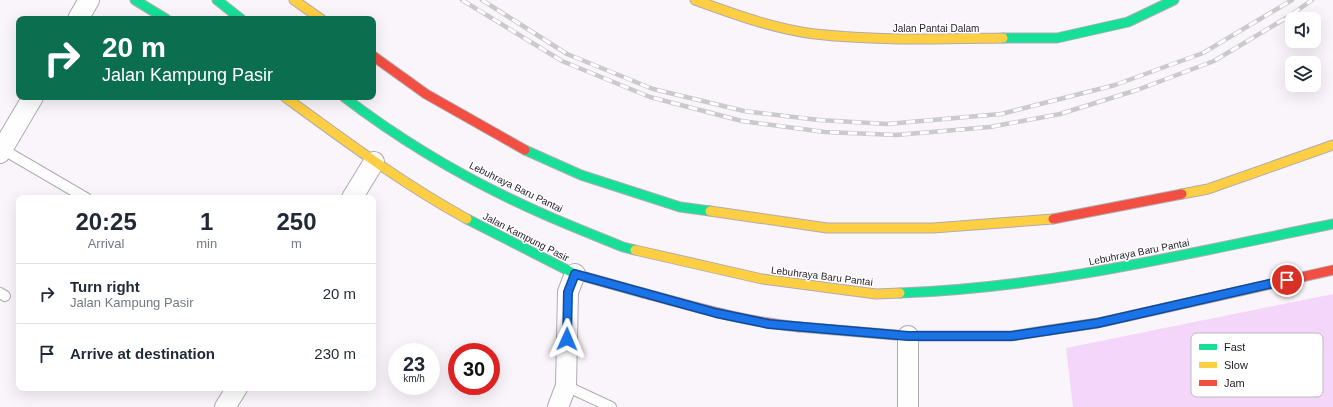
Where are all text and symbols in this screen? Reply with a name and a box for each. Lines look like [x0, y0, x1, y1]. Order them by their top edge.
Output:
map controls [1285, 12, 1321, 92]
button: sound [1285, 12, 1321, 48]
street label: Jalan Pantai Dalam [893, 23, 979, 34]
icon: right [36, 32, 88, 84]
text: 20 m [102, 32, 166, 63]
button: layers [1285, 56, 1321, 92]
text: Jalan Kampung Pasir [102, 65, 273, 85]
street label: Lebuhraya Baru Pantai [468, 160, 564, 214]
text: 20:25 [75, 208, 137, 235]
text: 1 [200, 208, 213, 235]
text: 250 [277, 208, 317, 235]
street label: Jalan Kampung Pasir [481, 211, 571, 264]
text: Arrival [88, 236, 125, 251]
text: min [196, 236, 217, 251]
text: m [291, 236, 302, 251]
street label: Lebuhraya Baru Pantai [1088, 237, 1190, 267]
pin [1270, 263, 1304, 297]
street label: Lebuhraya Baru Pantai [771, 264, 873, 288]
icon: arrive [1276, 269, 1298, 291]
text: Turn right [70, 278, 140, 295]
icon: right [36, 283, 58, 305]
text: 20 m [323, 285, 356, 302]
text: Jalan Kampung Pasir [70, 295, 194, 310]
position arrow [546, 318, 588, 360]
legend [1191, 333, 1323, 397]
text: Fast [1224, 341, 1245, 353]
icon: arrive [36, 343, 58, 365]
speed limit sign: 30 [448, 343, 500, 395]
text: Arrive at destination [70, 345, 215, 362]
text: 230 m [314, 345, 356, 362]
text: 23 [403, 353, 425, 375]
text: Slow [1224, 359, 1248, 371]
text: km/h [403, 373, 425, 384]
text: Jam [1224, 377, 1245, 389]

